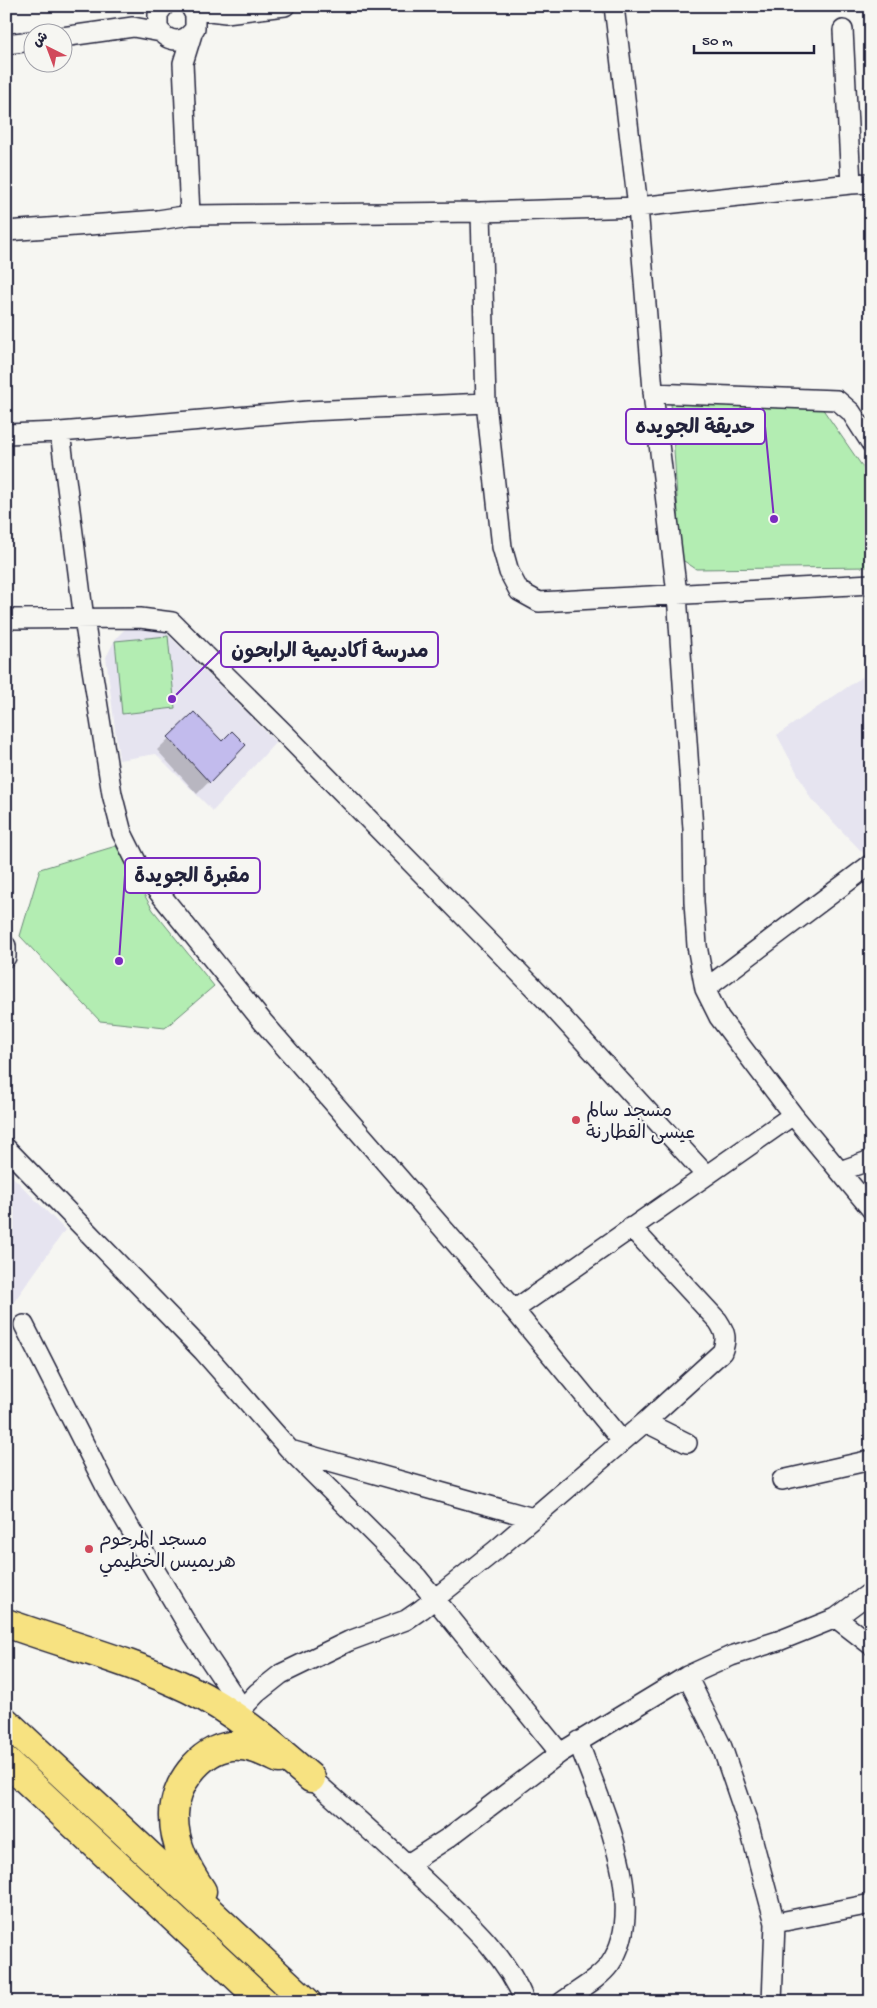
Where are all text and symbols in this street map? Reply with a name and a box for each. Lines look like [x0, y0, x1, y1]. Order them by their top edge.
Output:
north arrow [22, 22, 72, 72]
scale bar [694, 22, 814, 54]
text: ش [30, 29, 52, 52]
text: 50 m [702, 33, 733, 51]
callout: حديقة الجويده [626, 409, 765, 444]
text: حديقة الجويده [635, 417, 755, 441]
callout: مدرسة أكاديمية الرابحون [221, 632, 438, 667]
text: مدرسة أكاديمية الرابحون [231, 638, 429, 665]
callout: مقبرة الجويدة [125, 858, 260, 893]
text: مقبرة الجويدة [134, 866, 250, 890]
place label: مسجد سالم عيسى القطارنة [586, 1101, 695, 1146]
marker: مسجد سالم عيسى القطارنة [570, 1114, 582, 1126]
place label: مسجد المرحوم هريميس الخطيمي [99, 1530, 236, 1577]
marker: مسجد المرحوم هريميس الخطيمي [83, 1543, 95, 1555]

